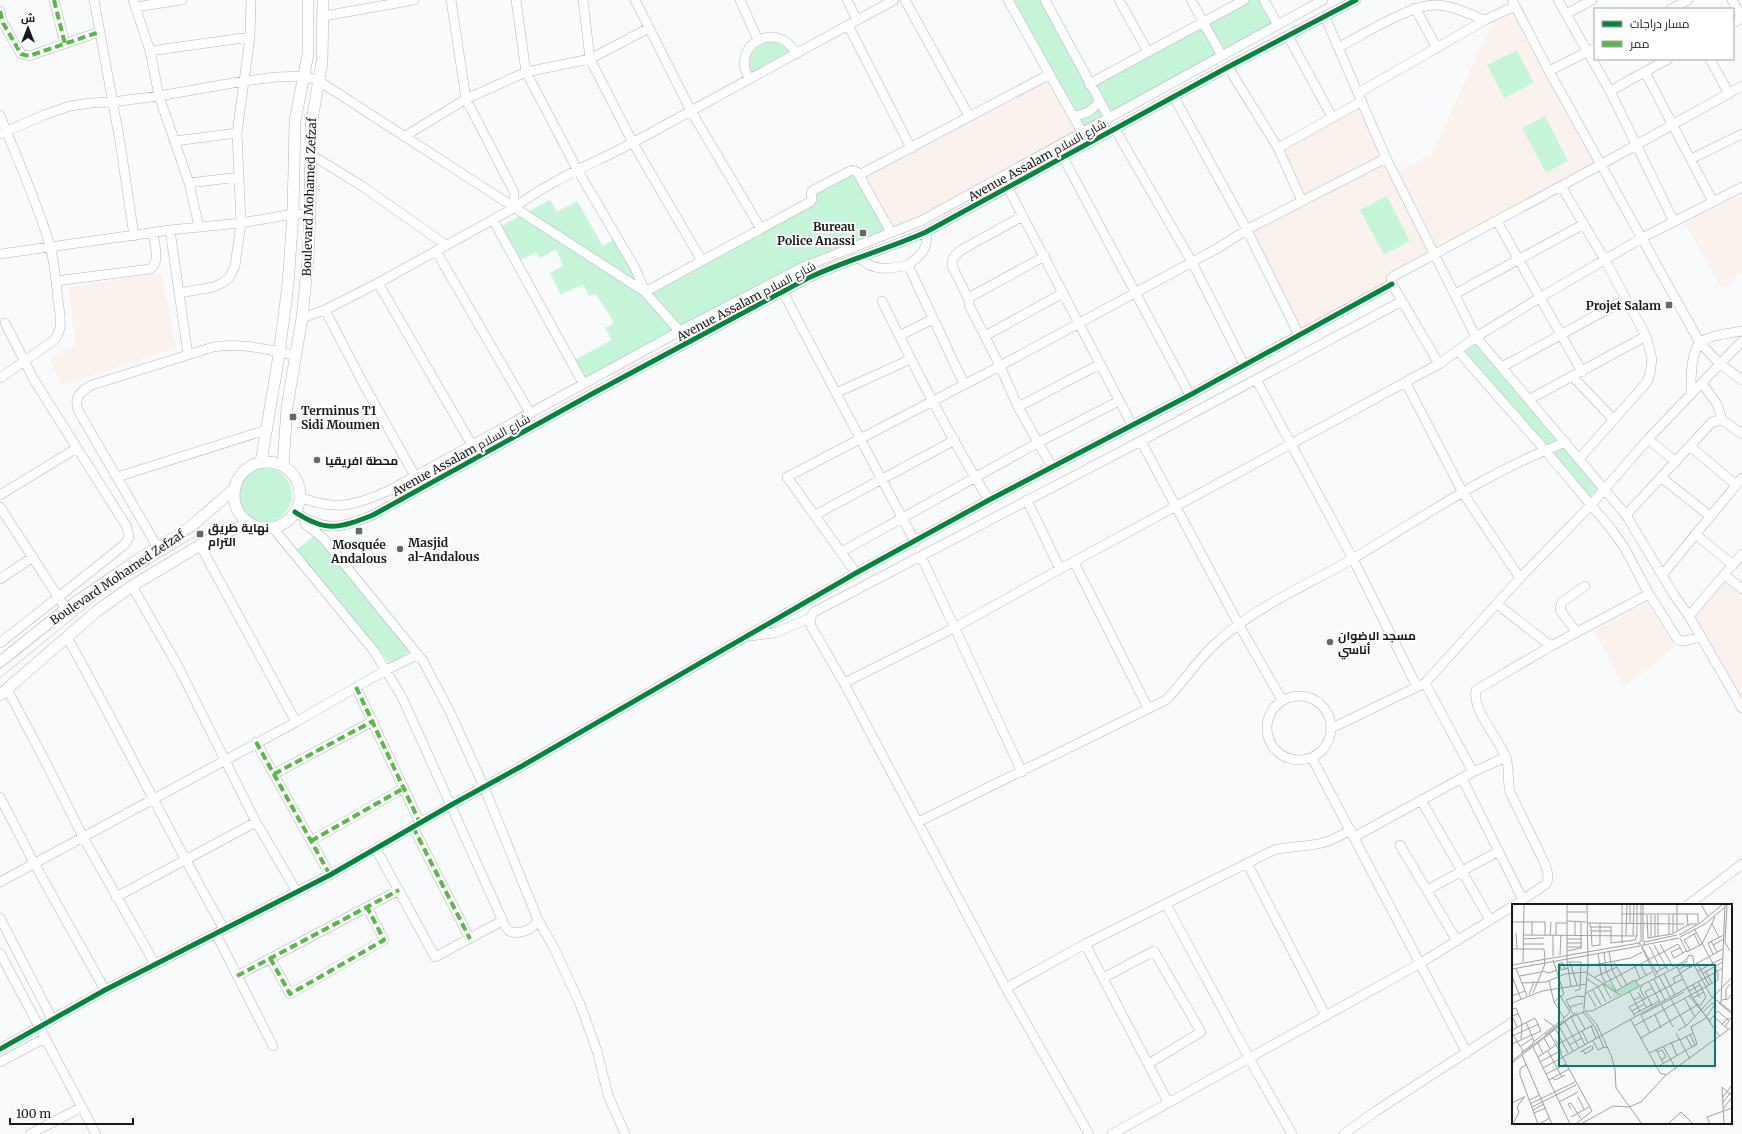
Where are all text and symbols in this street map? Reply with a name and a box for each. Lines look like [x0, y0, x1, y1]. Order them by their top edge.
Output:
north arrow [8, 8, 48, 48]
legend [1594, 8, 1734, 60]
text: ش [21, 11, 35, 25]
text: مسار دراجات [1630, 16, 1689, 31]
text: ممر [1629, 36, 1649, 51]
street label: Avenue Assalam شارع السلام [965, 116, 1109, 206]
street label: Boulevard Mohamed Zefzaf [299, 117, 319, 277]
place label: Bureau Police Anassi [777, 219, 855, 248]
marker: Bureau Police Anassi [858, 228, 868, 238]
street label: Avenue Assalam شارع السلام [673, 258, 819, 345]
place label: Projet Salam [1586, 298, 1661, 313]
marker: Projet Salam [1664, 300, 1674, 310]
place label: Terminus T1 Sidi Moumen [301, 403, 380, 432]
street label: Avenue Assalam شارع السلام [389, 411, 533, 501]
marker: Terminus T1 Sidi Moumen [288, 412, 298, 422]
place label: محطة افريقيا [325, 453, 398, 469]
marker: محطة افريقيا [312, 455, 322, 465]
place label: نهاية طريق الترام [208, 520, 269, 550]
street label: Boulevard Mohamed Zefzaf [47, 526, 187, 628]
marker: Mosquée Andalous [354, 526, 364, 536]
marker: نهاية طريق الترام [195, 529, 205, 539]
place label: Masjid al-Andalous [408, 535, 479, 564]
place label: Mosquée Andalous [330, 537, 387, 566]
marker: Masjid al-Andalous [395, 544, 405, 554]
place label: مسجد الرضوان أناسي [1338, 628, 1416, 660]
marker: مسجد الرضوان أناسي [1325, 637, 1335, 647]
inset map [1512, 904, 1732, 1124]
scale bar [10, 1100, 133, 1126]
text: 100 m [16, 1106, 51, 1121]

